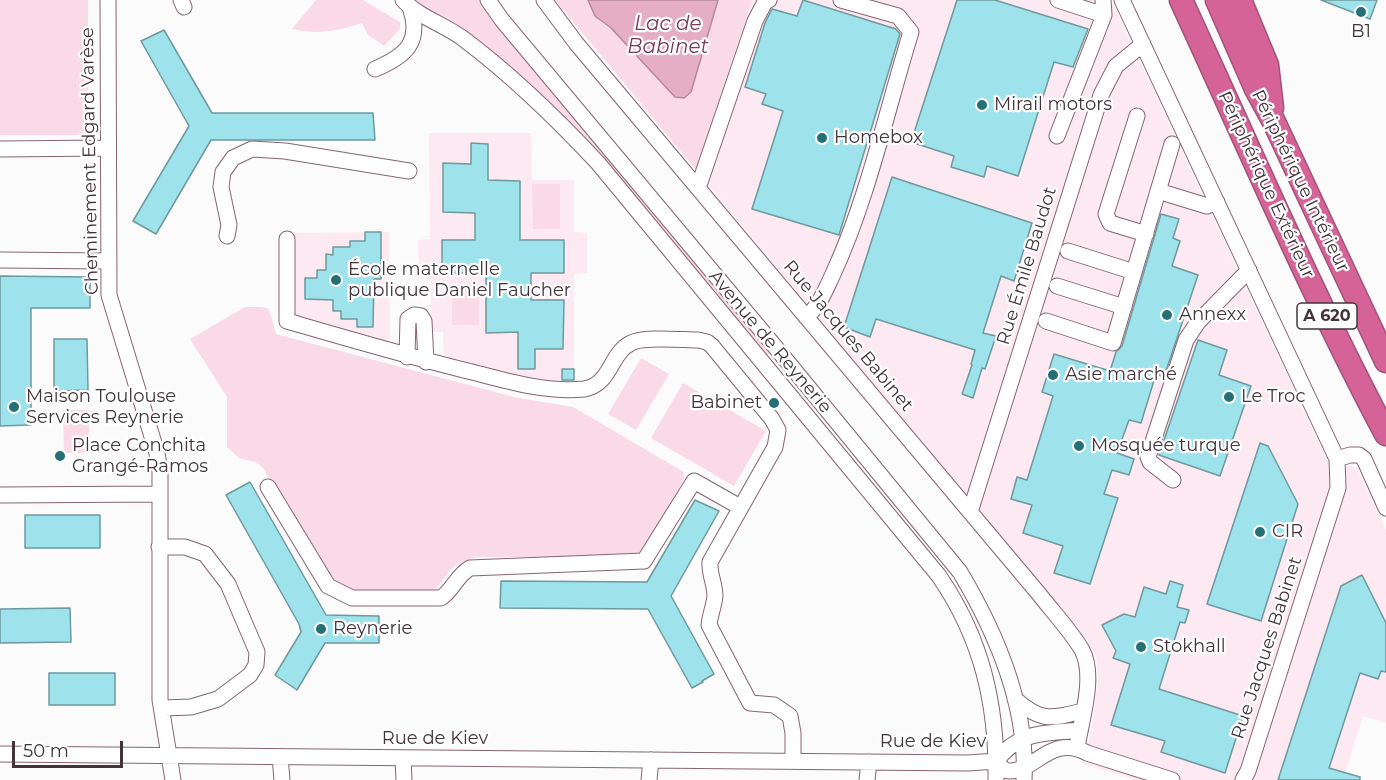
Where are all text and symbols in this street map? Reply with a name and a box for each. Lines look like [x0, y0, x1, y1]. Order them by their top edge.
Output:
marker: B1 [1354, 5, 1368, 19]
water label: Lac de Babinet [627, 12, 709, 59]
place label: B1 [1351, 21, 1371, 43]
street label: Cheminement Edgard Varèse [77, 27, 103, 295]
street label: Périphérique Intérieur [1246, 86, 1354, 276]
street label: Périphérique Extérieur [1213, 88, 1319, 282]
place label: Mirail motors [994, 94, 1112, 116]
marker: Mirail motors [975, 98, 989, 112]
place label: Homebox [834, 127, 923, 149]
marker: Homebox [815, 131, 829, 145]
street label: Rue Émile Baudot [993, 184, 1061, 348]
street label: Rue Jacques Babinet [778, 256, 918, 416]
place label: École maternelle publique Daniel Faucher [348, 259, 571, 302]
street label: Avenue de Reynerie [704, 266, 836, 418]
marker: École maternelle publique Daniel Faucher [329, 273, 343, 287]
road number: A 620 [1297, 303, 1357, 329]
place label: Annexx [1179, 304, 1246, 326]
marker: Annexx [1160, 308, 1174, 322]
place label: Asie marché [1065, 364, 1177, 386]
marker: Asie marché [1046, 368, 1060, 382]
place label: Maison Toulouse Services Reynerie [26, 386, 184, 428]
place label: Le Troc [1241, 386, 1306, 408]
marker: Le Troc [1222, 390, 1236, 404]
place label: Babinet [690, 392, 762, 414]
marker: Babinet [767, 396, 781, 410]
marker: Maison Toulouse Services Reynerie [7, 400, 21, 414]
place label: Place Conchita Grangé-Ramos [72, 435, 208, 478]
place label: Mosquée turque [1091, 435, 1241, 457]
marker: Mosquée turque [1072, 439, 1086, 453]
marker: Place Conchita Grangé-Ramos [53, 449, 67, 463]
place label: CIR [1272, 521, 1303, 543]
marker: CIR [1253, 525, 1267, 539]
street label: Rue Jacques Babinet [1227, 554, 1307, 742]
place label: Reynerie [333, 618, 412, 640]
marker: Reynerie [314, 622, 328, 636]
place label: Stokhall [1153, 636, 1226, 658]
marker: Stokhall [1134, 640, 1148, 654]
street label: Rue de Kiev [382, 728, 488, 750]
scale bar [15, 729, 126, 767]
street label: Rue de Kiev [880, 731, 986, 753]
text: 50 m [23, 740, 69, 762]

